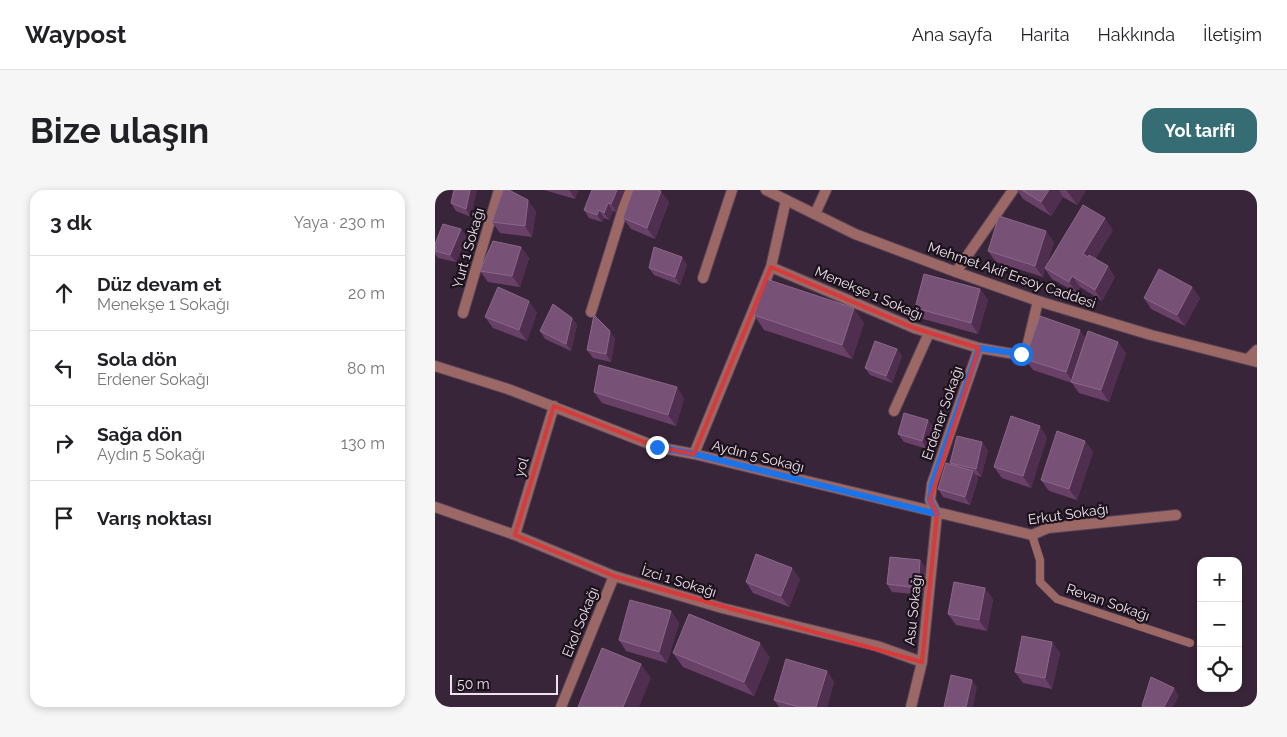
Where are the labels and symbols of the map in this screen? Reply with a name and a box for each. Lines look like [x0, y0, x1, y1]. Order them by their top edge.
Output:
street label: Yurt 1 Sokağı [449, 206, 487, 290]
street label: Mehmet Akif Ersoy Caddesi [926, 239, 1098, 311]
street label: Menekşe 1 Sokağı [813, 263, 925, 323]
route start [1010, 343, 1033, 366]
street label: Erdener Sokağı [918, 364, 966, 462]
route end [646, 436, 669, 459]
street label: Aydın 5 Sokağı [710, 437, 806, 475]
street label: yol [511, 455, 532, 479]
street label: Erkut Sokağı [1027, 500, 1109, 528]
street label: İzci 1 Sokağı [640, 560, 719, 600]
street label: Asu Sokağı [901, 574, 925, 646]
street label: Revan Sokağı [1064, 580, 1152, 624]
street label: Ekol Sokağı [559, 585, 601, 659]
scale bar [450, 672, 557, 695]

